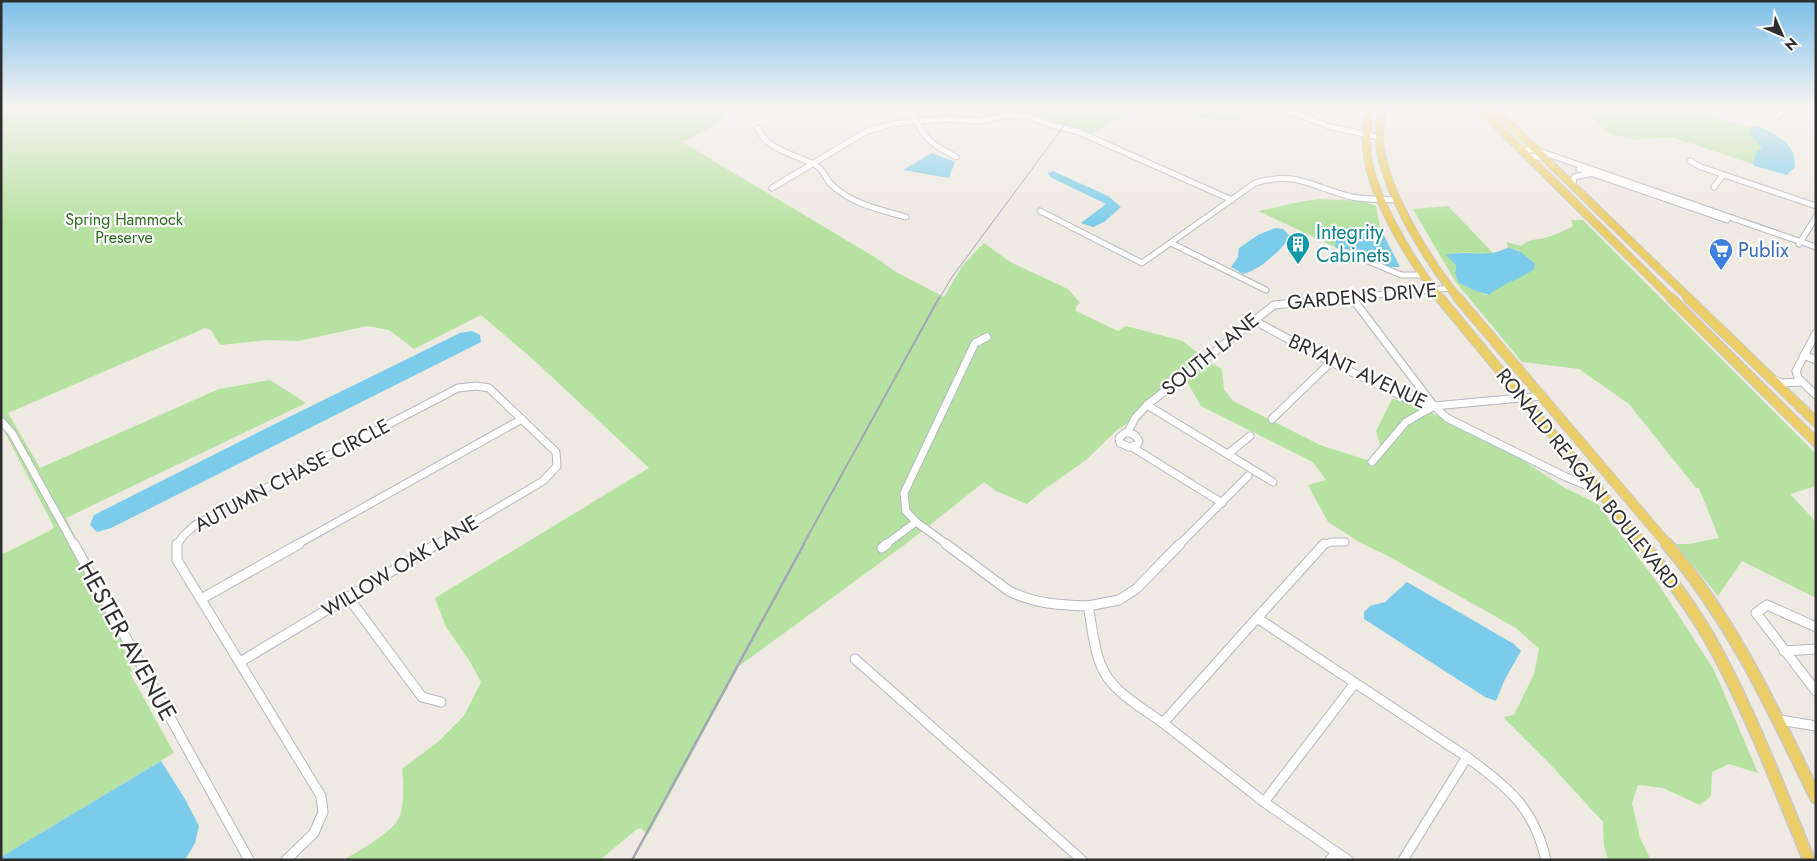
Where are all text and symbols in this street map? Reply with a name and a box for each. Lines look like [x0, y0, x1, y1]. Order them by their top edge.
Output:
north arrow [1757, 10, 1807, 60]
text: N [1780, 33, 1802, 55]
park label: Spring Hammock Preserve [65, 208, 184, 249]
place label: Integrity Cabinets [1316, 218, 1390, 270]
building icon: Integrity Cabinets [1285, 231, 1311, 265]
place label: Publix [1738, 236, 1789, 265]
supermarket icon: Publix [1708, 237, 1734, 271]
street label: GARDENS DRIVE [1286, 276, 1438, 317]
street label: SOUTH LANE [1155, 306, 1265, 403]
street label: BRYANT AVENUE [1284, 327, 1432, 416]
street label: RONALD REAGAN BOULEVARD [1489, 362, 1686, 596]
street label: AUTUMN CHASE CIRCLE [189, 411, 395, 539]
street label: WILLOW OAK LANE [316, 508, 484, 625]
street label: HESTER AVENUE [69, 555, 186, 727]

